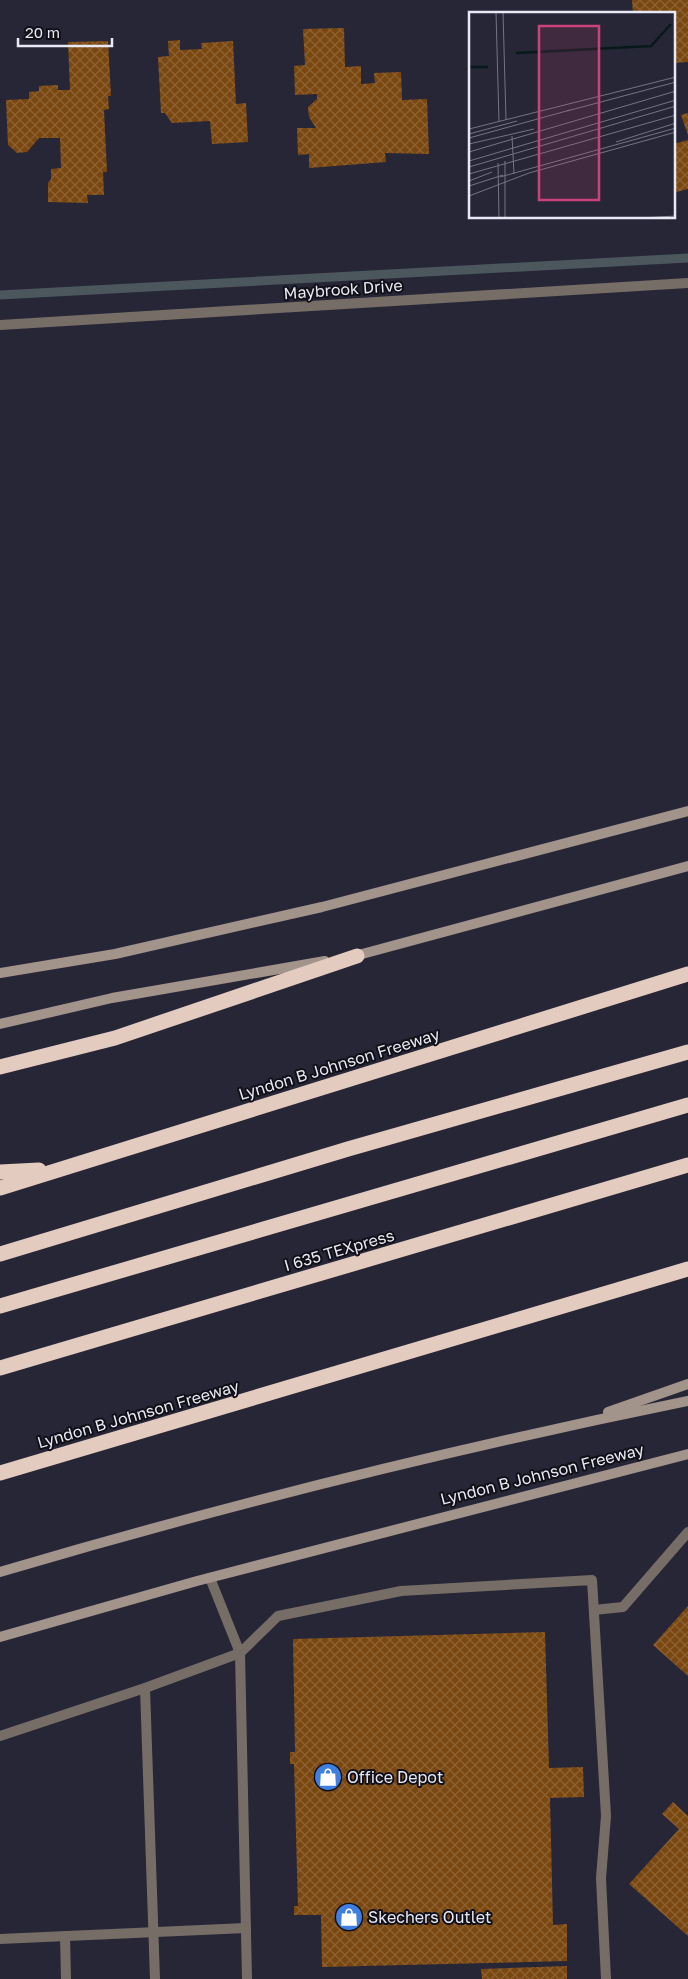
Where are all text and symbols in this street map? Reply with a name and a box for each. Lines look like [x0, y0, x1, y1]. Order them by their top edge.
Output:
inset map [469, 12, 676, 219]
scale bar [18, 15, 111, 47]
text: 20 m [25, 23, 60, 41]
street label: Maybrook Drive [283, 275, 403, 303]
street label: Lyndon B Johnson Freeway [236, 1024, 442, 1104]
street label: I 635 TEXpress [282, 1225, 396, 1275]
street label: Lyndon B Johnson Freeway [35, 1376, 241, 1452]
street label: Lyndon B Johnson Freeway [438, 1439, 646, 1509]
shop icon: Office Depot [313, 1762, 343, 1792]
place label: Office Depot [347, 1767, 443, 1787]
shop icon: Skechers Outlet [334, 1902, 364, 1932]
place label: Skechers Outlet [368, 1907, 491, 1927]

